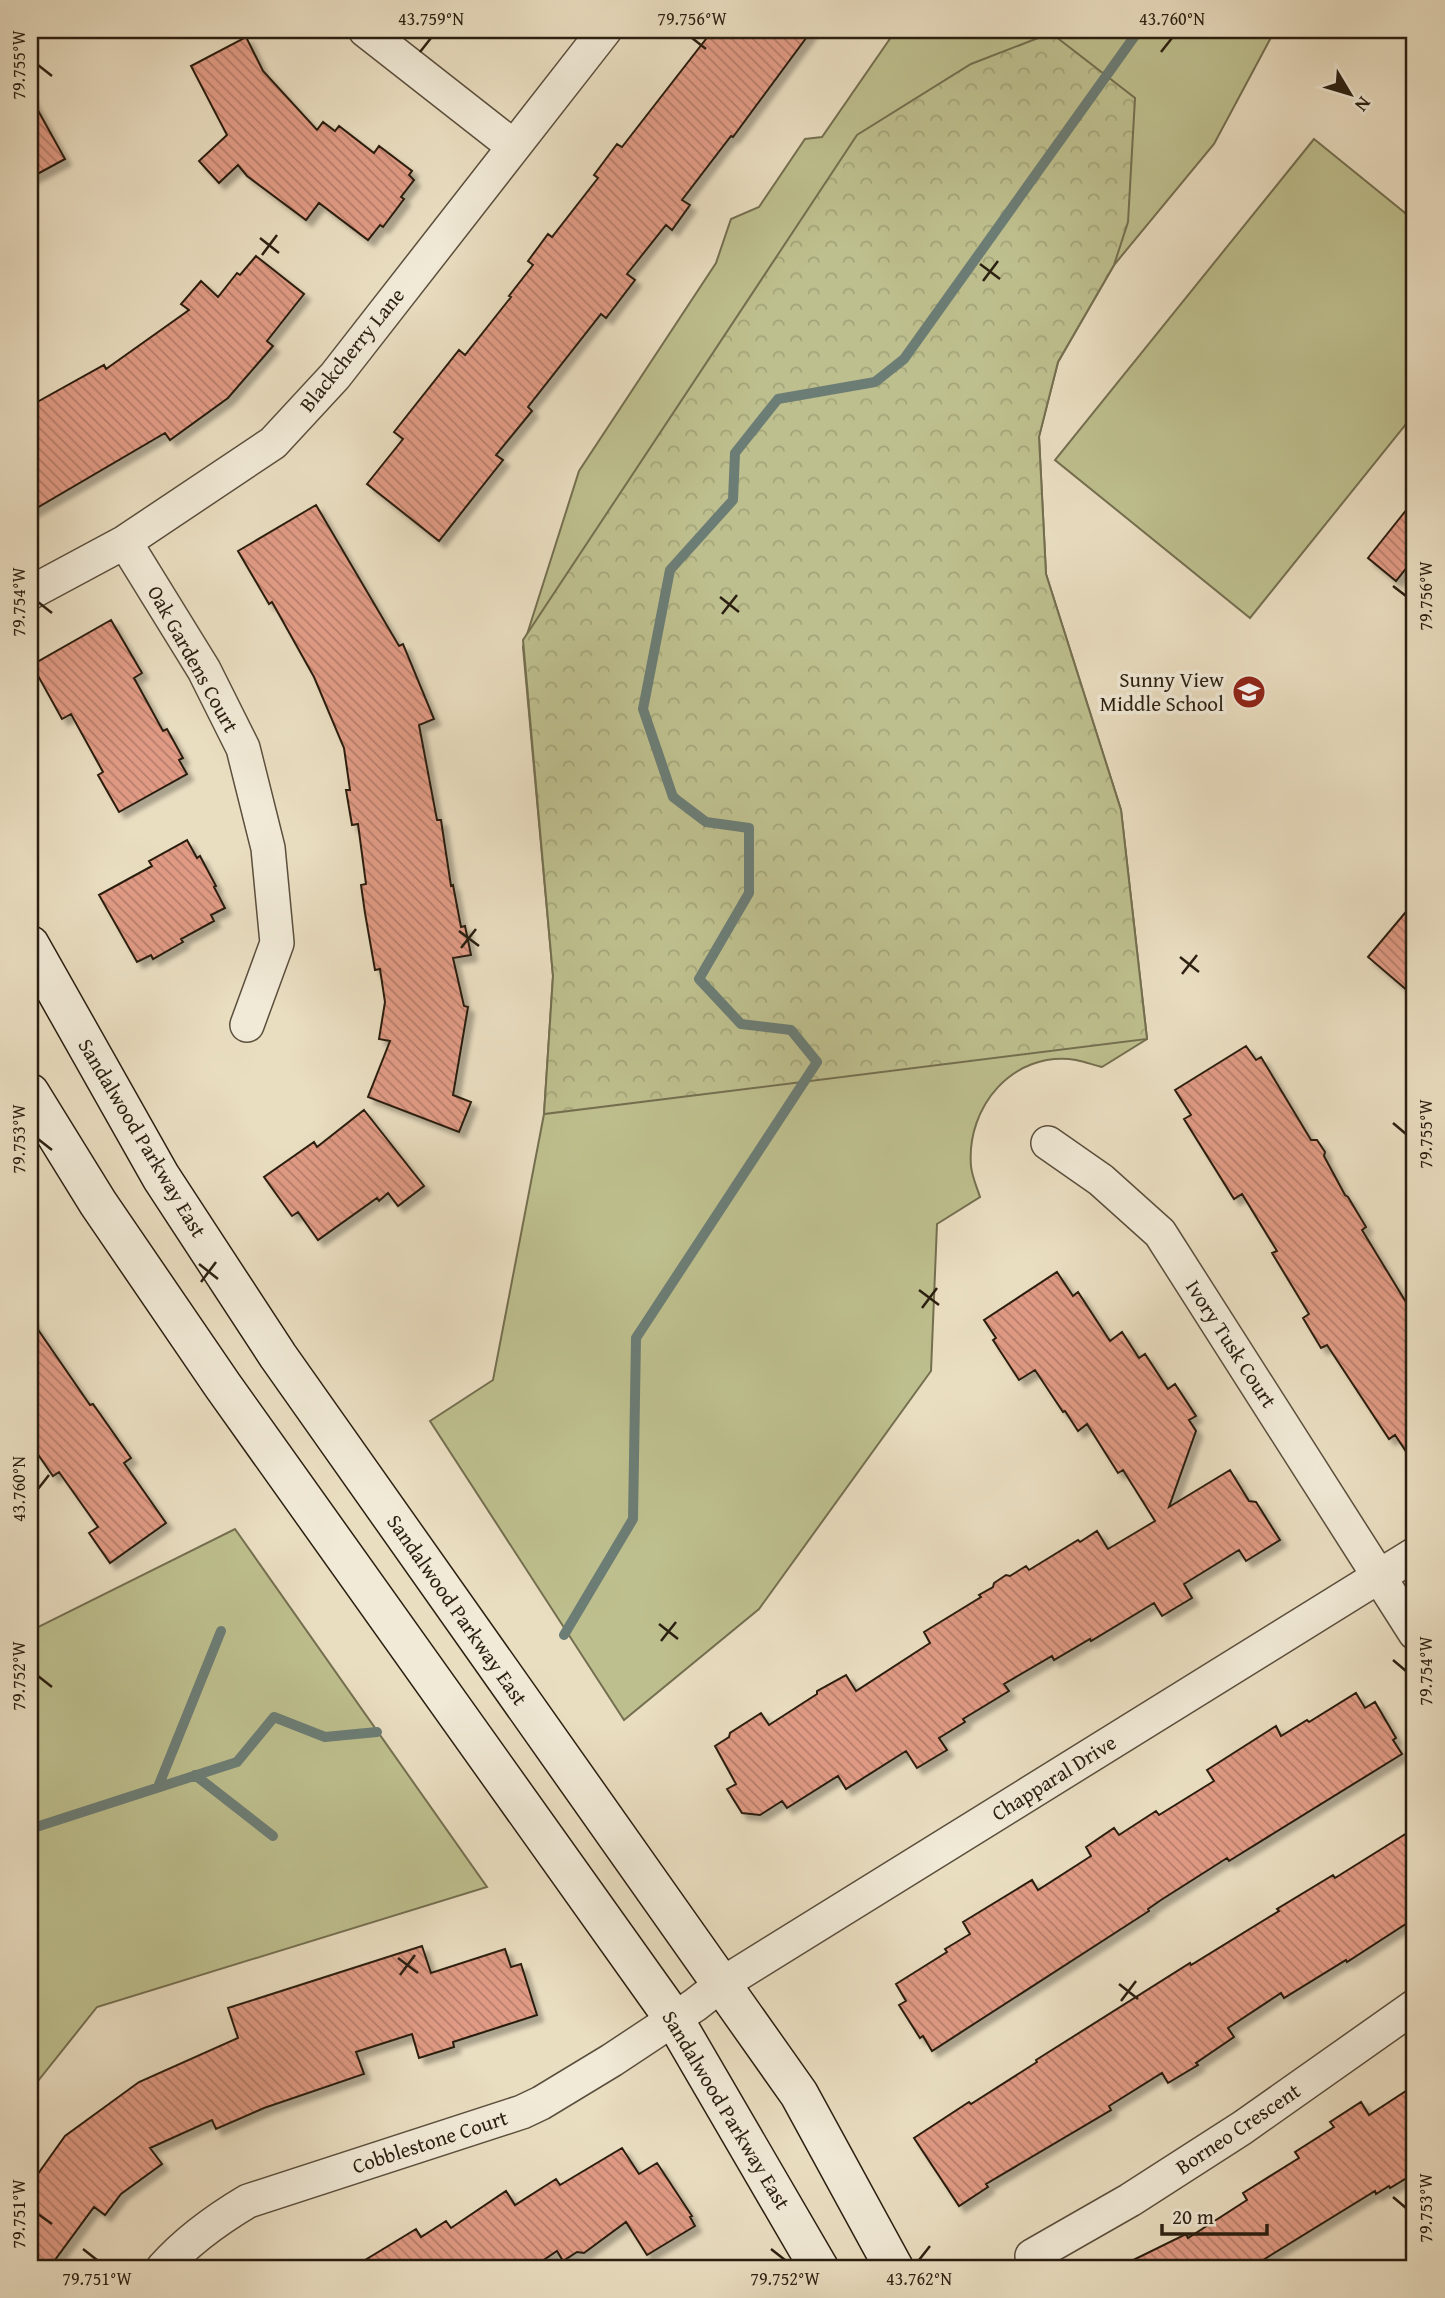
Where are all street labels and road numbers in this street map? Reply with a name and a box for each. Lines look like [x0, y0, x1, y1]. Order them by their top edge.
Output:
street label: Blackcherry Lane [292, 281, 412, 419]
street label: Oak Gardens Court [140, 579, 247, 739]
street label: Sandalwood Parkway East [71, 1032, 215, 1244]
street label: Ivory Tusk Court [1178, 1274, 1285, 1414]
street label: Sandalwood Parkway East [380, 1508, 536, 1712]
street label: Chapparal Drive [985, 1727, 1122, 1828]
street label: Sandalwood Parkway East [655, 2004, 799, 2216]
street label: Borneo Crescent [1169, 2075, 1307, 2182]
street label: Cobblestone Court [348, 2102, 512, 2181]

